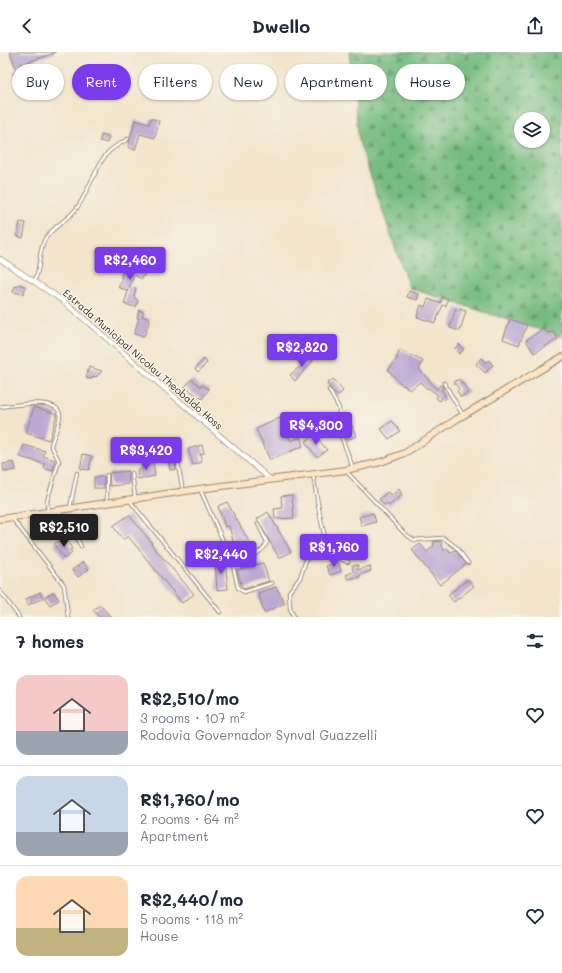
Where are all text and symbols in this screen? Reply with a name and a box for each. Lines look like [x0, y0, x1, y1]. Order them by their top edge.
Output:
text: Dwello [252, 14, 310, 38]
icon: back [16, 15, 38, 37]
icon: share [524, 15, 546, 37]
chip: Buy [12, 64, 64, 100]
chip: Rent [72, 64, 131, 100]
chip: Filters [139, 64, 212, 100]
chip: New [220, 64, 277, 100]
chip: Apartment [285, 64, 387, 100]
chip: House [395, 64, 465, 100]
map controls [514, 112, 550, 148]
button: layers [514, 112, 550, 148]
pin: R$2,460 [93, 247, 167, 281]
text: R$2,460 [104, 251, 156, 268]
street label: Estrada Municipal Nicolau Theobaldo Hoss [60, 286, 226, 432]
pin: R$2,820 [265, 334, 339, 368]
text: R$2,820 [276, 338, 328, 355]
pin: R$4,300 [279, 412, 353, 446]
text: R$4,300 [289, 416, 343, 433]
pin: R$3,420 [109, 437, 183, 471]
text: R$3,420 [120, 441, 172, 458]
pin: R$2,510 [27, 514, 101, 548]
text: R$2,510 [39, 518, 89, 535]
pin: R$1,760 [297, 534, 371, 568]
text: R$1,760 [309, 538, 359, 555]
pin: R$2,440 [184, 541, 258, 575]
text: R$2,440 [194, 545, 248, 562]
text: 7 homes [16, 630, 84, 652]
icon: filters [524, 630, 546, 652]
text: R$2,510/mo [140, 687, 239, 709]
icon: home [48, 691, 96, 739]
icon: heart [524, 704, 546, 726]
text: 3 rooms · 107 m² [140, 709, 245, 726]
text: Rodovia Governador Synval Guazzelli [140, 726, 377, 743]
text: R$1,760/mo [140, 788, 239, 810]
icon: home [48, 792, 96, 840]
icon: heart [524, 805, 546, 827]
text: 2 rooms · 64 m² [140, 810, 239, 827]
text: Apartment [140, 827, 209, 844]
text: R$2,440/mo [140, 888, 243, 910]
icon: home [48, 892, 96, 940]
icon: heart [524, 905, 546, 927]
text: 5 rooms · 118 m² [140, 910, 243, 927]
text: House [140, 927, 178, 944]

